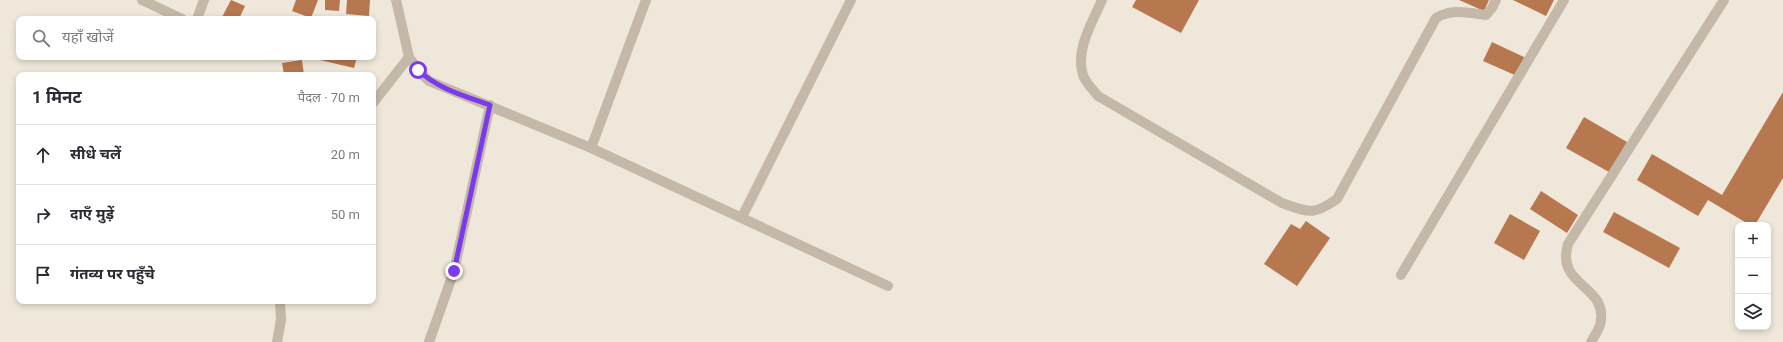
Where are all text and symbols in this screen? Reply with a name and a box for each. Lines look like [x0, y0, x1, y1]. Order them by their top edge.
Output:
search box [16, 16, 376, 60]
icon: search [30, 27, 52, 49]
text: यहाँ खोजें [62, 28, 114, 46]
route start [409, 61, 427, 79]
text: 1 मिनट [32, 87, 82, 107]
text: पैदल · 70 m [298, 90, 360, 105]
icon: ahead [32, 144, 54, 166]
text: सीधे चलें [70, 145, 121, 163]
text: 20 m [331, 147, 360, 162]
icon: right [32, 204, 54, 226]
text: दाएँ मुड़ें [70, 205, 114, 223]
text: 50 m [331, 207, 360, 222]
map controls [1735, 222, 1771, 330]
button: + [1735, 222, 1771, 258]
button: − [1735, 258, 1771, 294]
route end [445, 262, 463, 280]
icon: arrive [32, 264, 54, 286]
text: गंतव्य पर पहुँचे [70, 265, 155, 283]
button: layers [1735, 294, 1771, 330]

